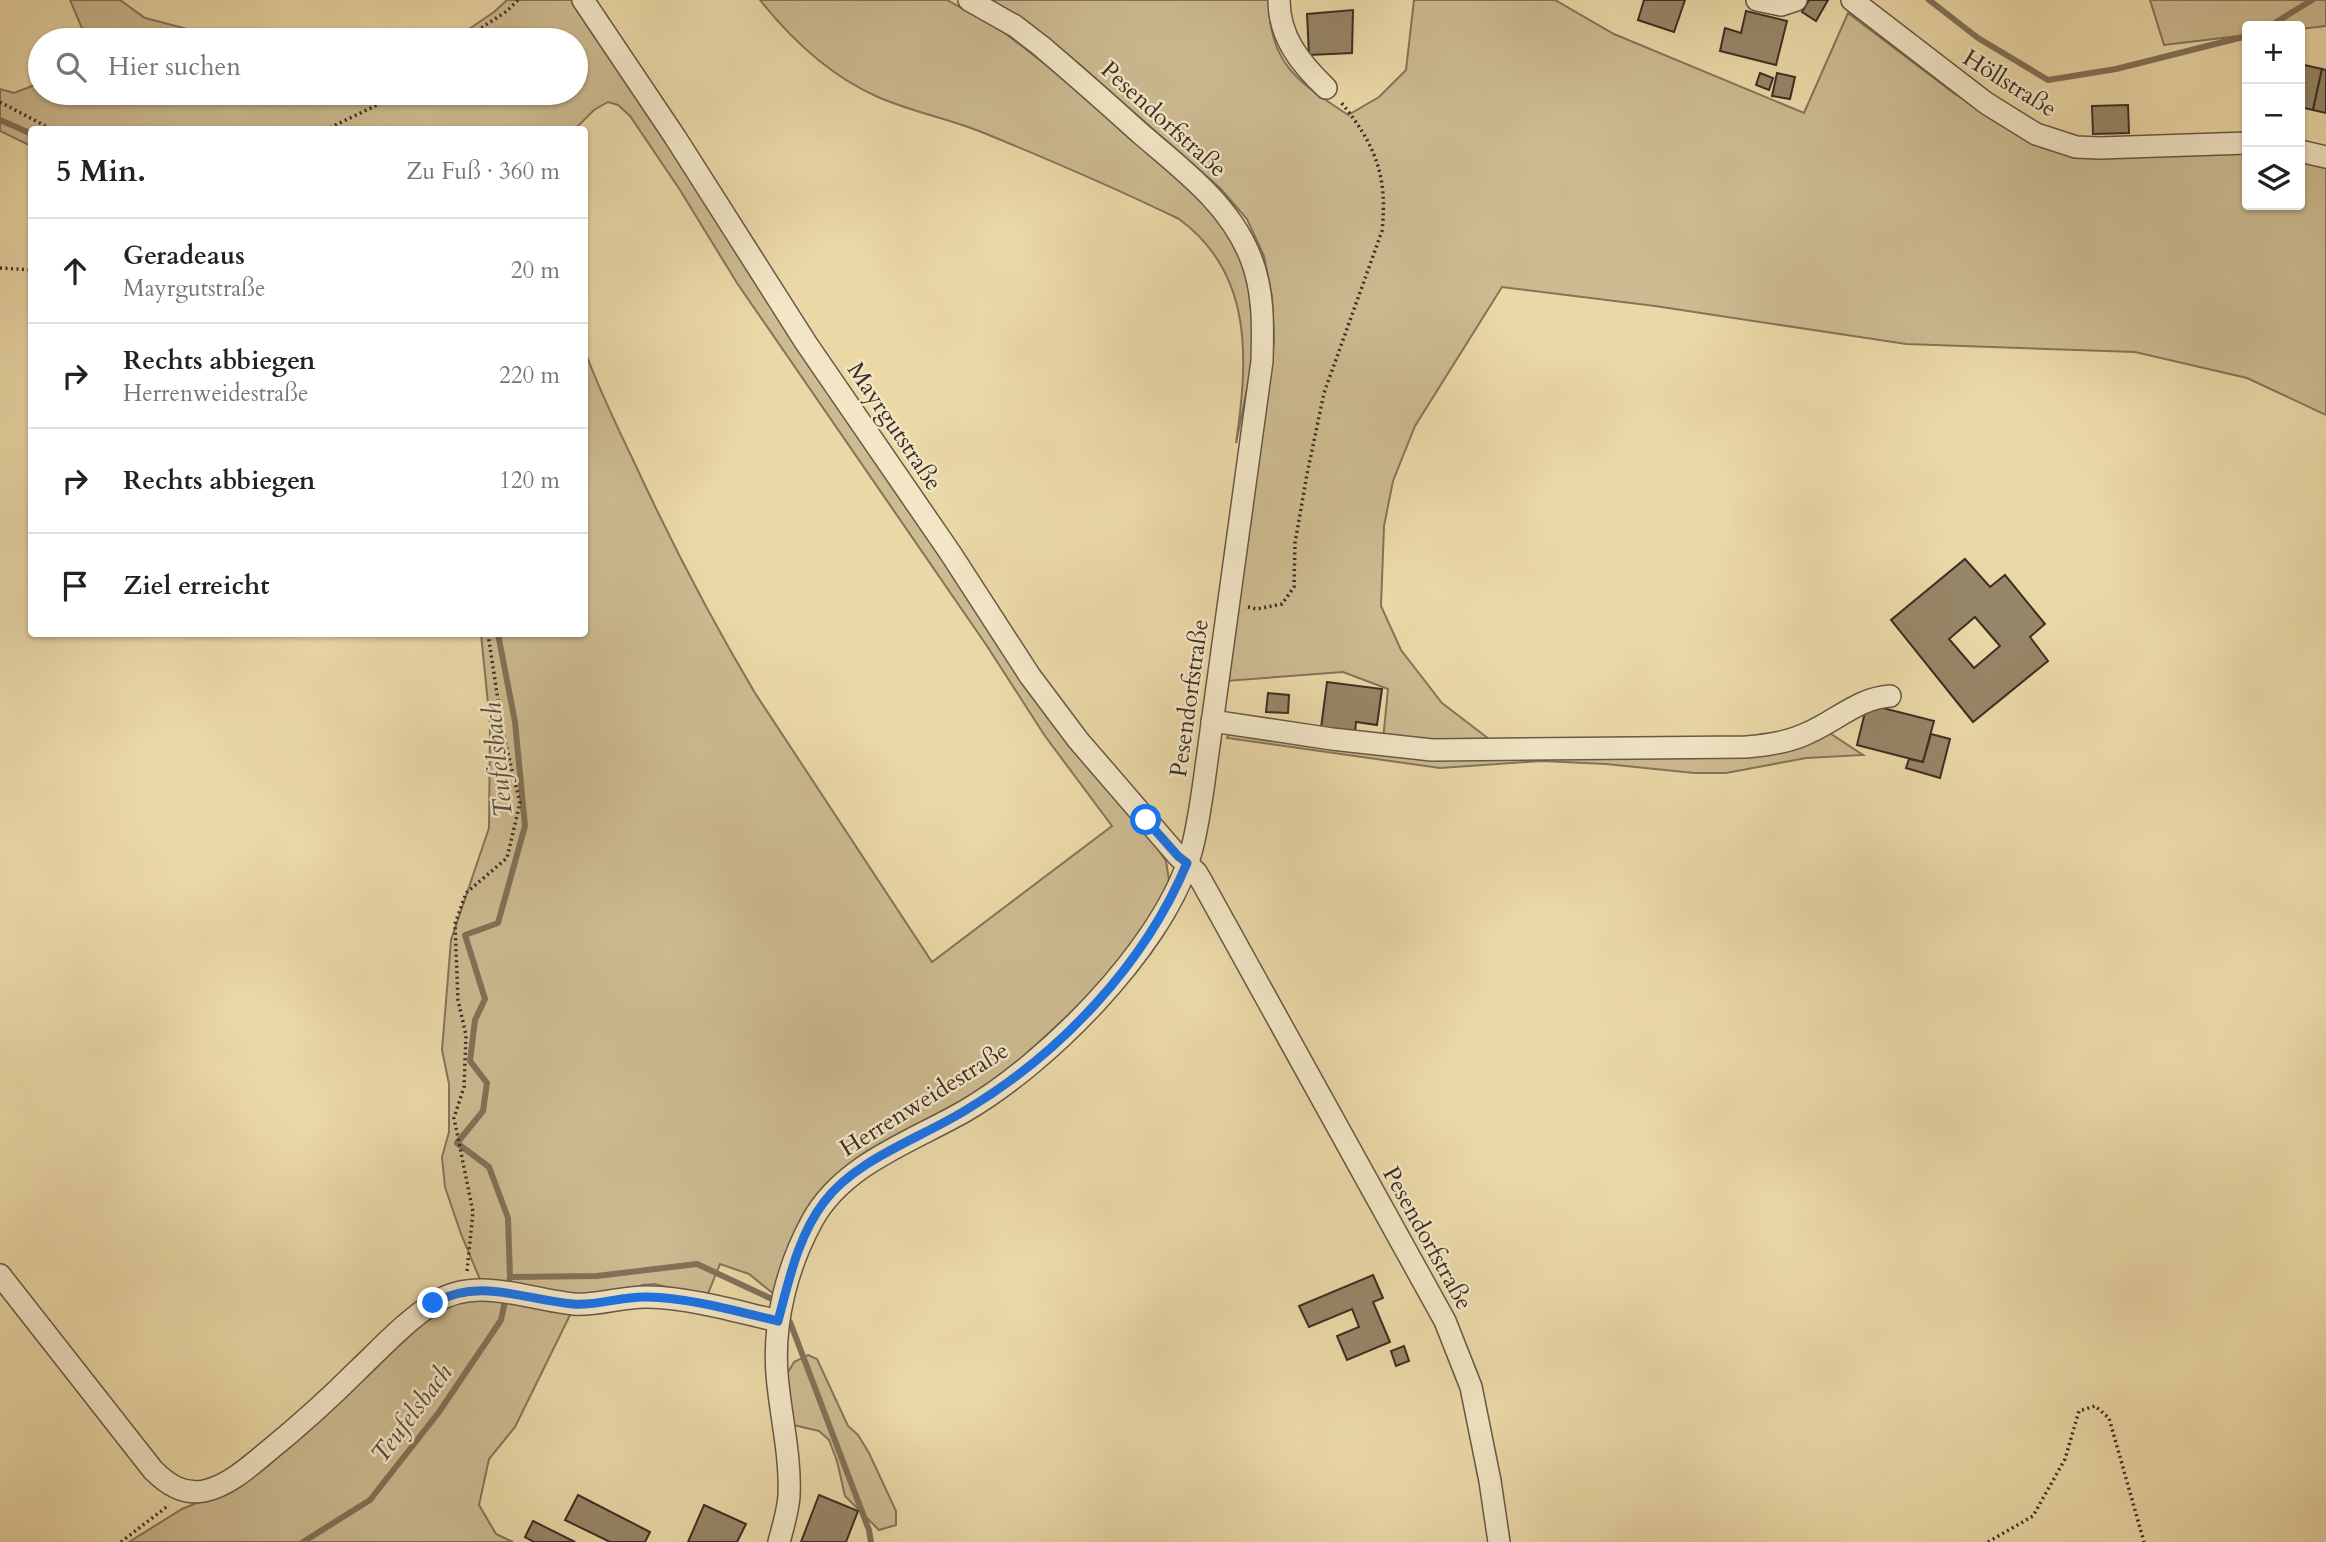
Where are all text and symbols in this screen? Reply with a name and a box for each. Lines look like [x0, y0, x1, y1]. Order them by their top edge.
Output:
map controls [2242, 21, 2305, 210]
button: + [2242, 21, 2305, 84]
search box [28, 28, 588, 105]
street label: Höllstraße [1956, 42, 2063, 125]
icon: search [52, 48, 90, 86]
text: Hier suchen [108, 49, 241, 84]
street label: Pesendorfstraße [1093, 54, 1234, 185]
button: − [2242, 84, 2305, 147]
button: layers [2242, 147, 2305, 210]
text: 5 Min. [56, 151, 146, 192]
text: Zu Fuß · 360 m [406, 156, 560, 187]
text: Geradeaus [123, 238, 245, 273]
icon: ahead [56, 252, 94, 290]
text: 20 m [511, 255, 560, 286]
text: Mayrgutstraße [123, 273, 265, 304]
text: Rechts abbiegen [123, 343, 315, 378]
street label: Mayrgutstraße [839, 355, 950, 497]
icon: right [56, 357, 94, 395]
text: 220 m [499, 360, 560, 391]
text: Herrenweidestraße [123, 378, 308, 409]
icon: right [56, 462, 94, 500]
text: Rechts abbiegen [123, 463, 315, 498]
text: 120 m [499, 465, 560, 496]
icon: arrive [56, 567, 94, 605]
text: Ziel erreicht [123, 568, 269, 603]
street label: Pesendorfstraße [1162, 617, 1217, 779]
water label: Teufelsbach [474, 700, 521, 819]
route start [1130, 804, 1161, 835]
street label: Herrenweidestraße [833, 1034, 1015, 1165]
street label: Pesendorfstraße [1374, 1161, 1481, 1316]
route end [417, 1287, 448, 1318]
water label: Teufelsbach [363, 1356, 460, 1470]

